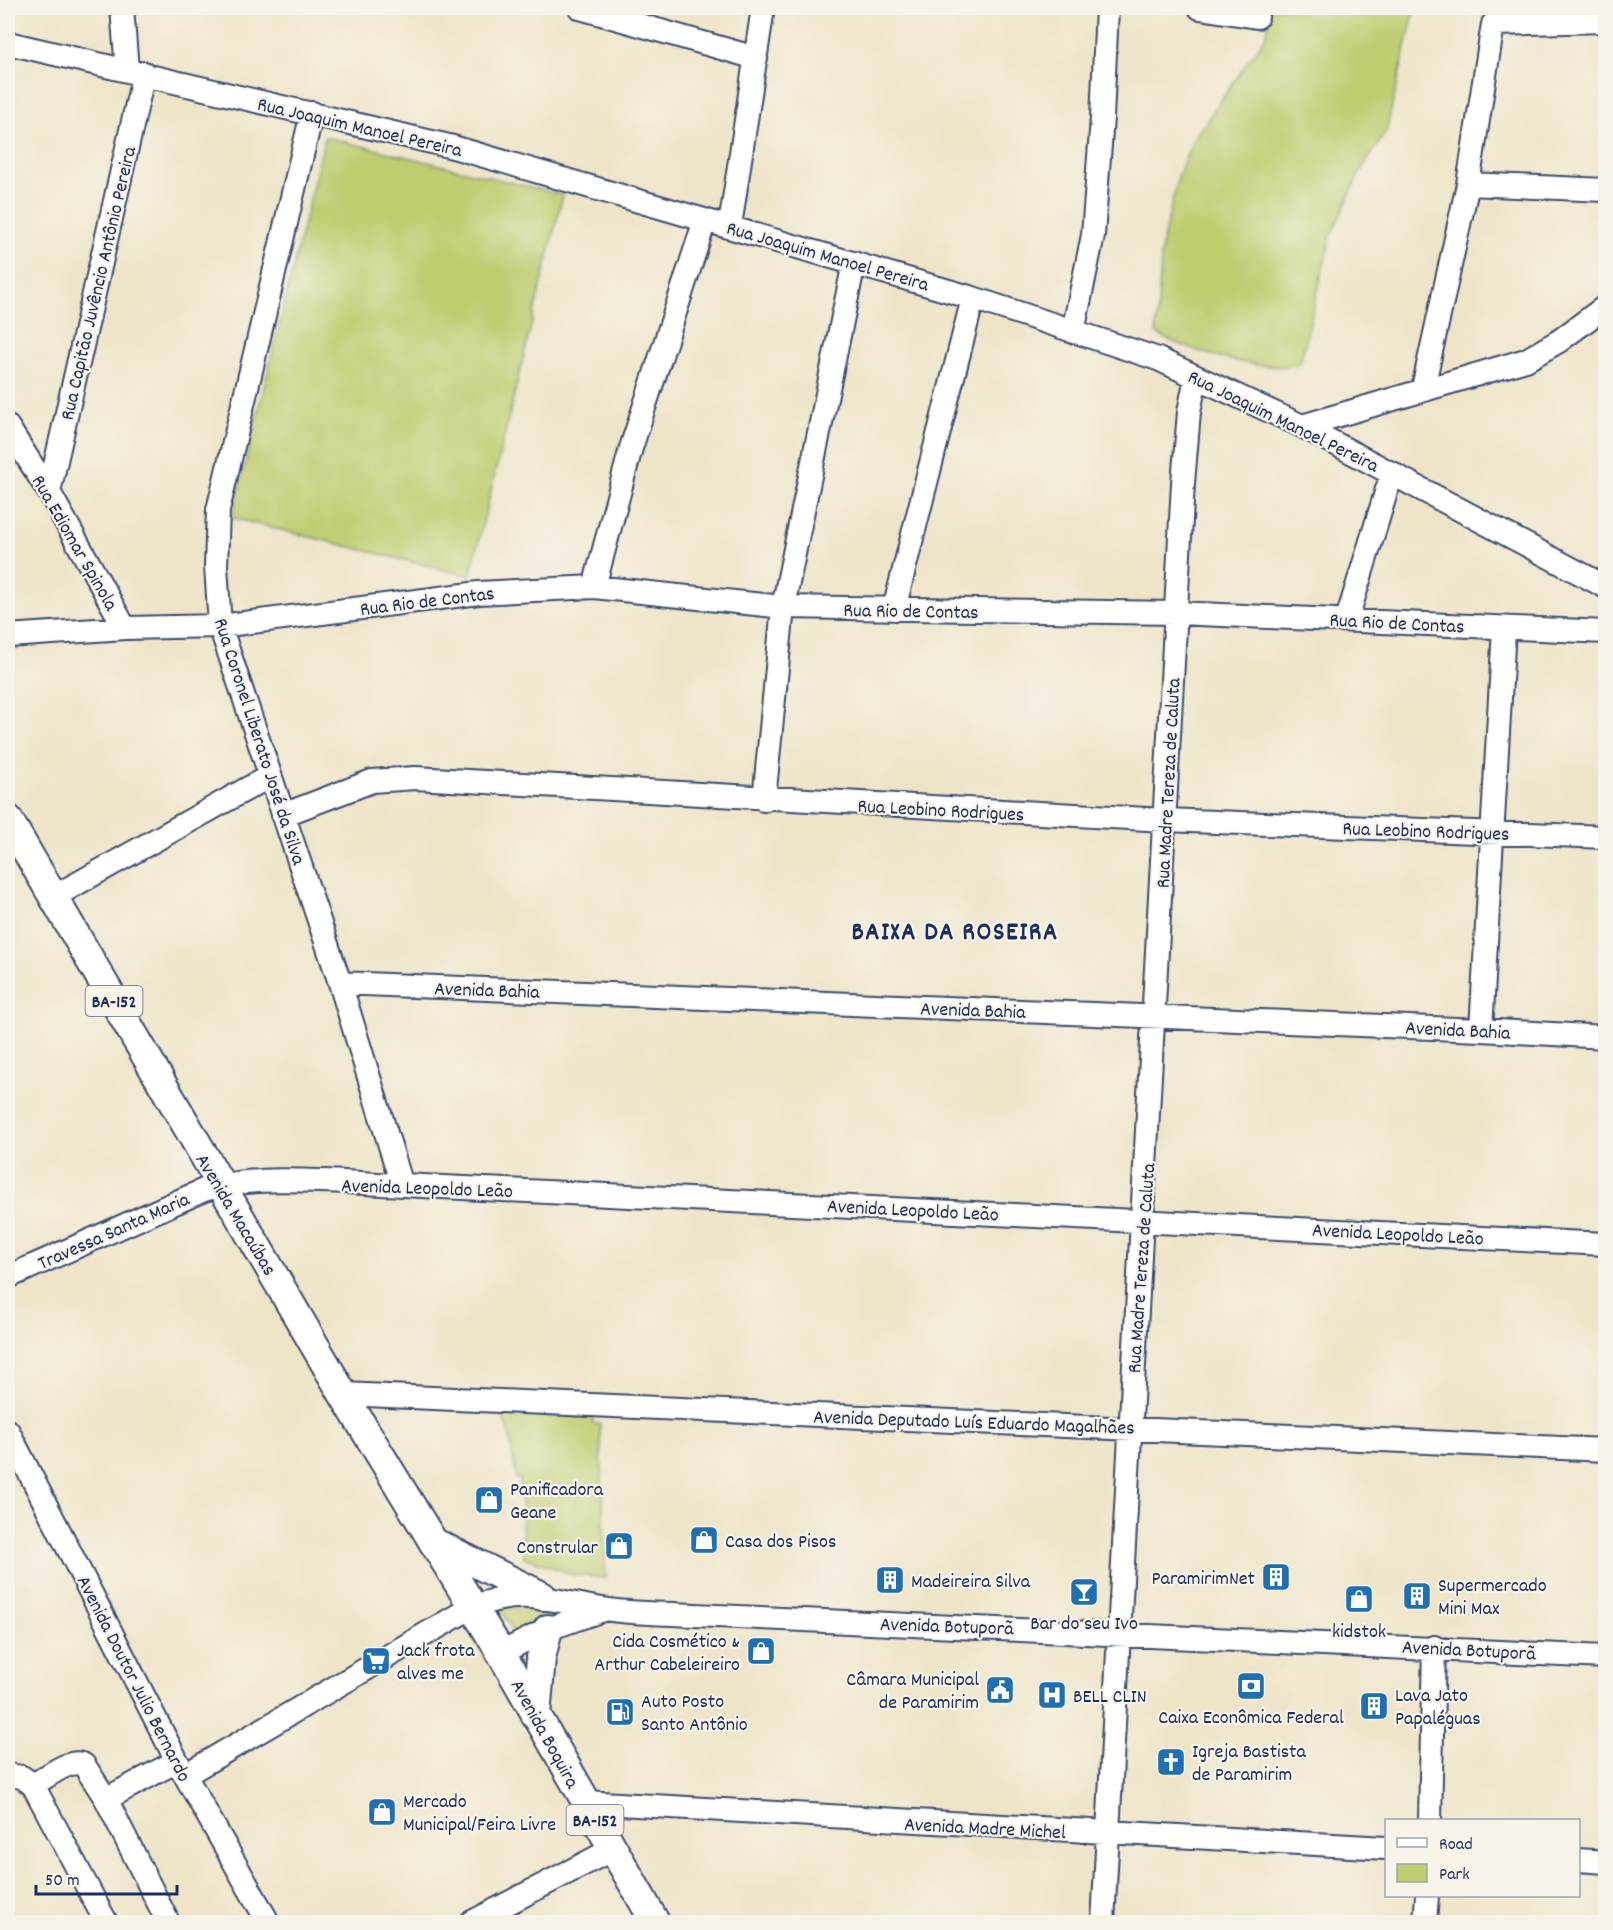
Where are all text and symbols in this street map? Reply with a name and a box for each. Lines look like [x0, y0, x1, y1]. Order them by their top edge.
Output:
street label: Rua Joaquim Manoel Pereira [254, 92, 465, 166]
street label: Rua Capitão Juvêncio Antônio Pereira [55, 144, 145, 423]
street label: Rua Joaquim Manoel Pereira [723, 216, 932, 300]
street label: Rua Joaquim Manoel Pereira [1182, 364, 1383, 481]
street label: Rua Ediomar Spinola [23, 470, 124, 617]
street label: Rua Rio de Contas [359, 581, 496, 625]
street label: Rua Rio de Contas [843, 598, 979, 628]
street label: Rua Rio de Contas [1329, 607, 1465, 643]
street label: Rua Coronel Liberato José da Silva [205, 615, 311, 869]
street label: Rua Madre Tereza de Caluta [1151, 677, 1190, 889]
street label: Rua Leobino Rodrigues [857, 794, 1025, 830]
street label: Rua Leobino Rodrigues [1342, 816, 1510, 850]
district label: BAIXA DA ROSEIRA [851, 915, 1059, 952]
street label: Avenida Bahia [434, 976, 541, 1008]
road number: BA-152 [86, 986, 142, 1016]
street label: Avenida Bahia [920, 996, 1027, 1028]
street label: Avenida Bahia [1404, 1015, 1512, 1049]
street label: Avenida Macaúbas [187, 1149, 282, 1282]
street label: Rua Madre Tereza de Caluta [1122, 1162, 1164, 1374]
street label: Avenida Leopoldo Leão [341, 1173, 513, 1207]
street label: Travessa Santa Maria [34, 1187, 195, 1279]
street label: Avenida Leopoldo Leão [826, 1194, 999, 1230]
street label: Avenida Leopoldo Leão [1311, 1218, 1484, 1254]
street label: Avenida Deputado Luís Eduardo Magalhães [813, 1404, 1135, 1444]
place label: Panificadora Geane [510, 1477, 604, 1528]
shop icon: Panificadora Geane [473, 1484, 505, 1516]
shop icon: Casa dos Pisos [688, 1524, 720, 1556]
place label: Casa dos Pisos [725, 1529, 836, 1557]
shop icon: Constrular [603, 1530, 635, 1562]
place label: Constrular [517, 1535, 599, 1563]
building icon: ParamirimNet [1260, 1561, 1292, 1593]
building icon: Madeireira Silva [874, 1564, 906, 1596]
place label: ParamirimNet [1151, 1566, 1255, 1594]
place label: Madeireira Silva [911, 1569, 1031, 1597]
street label: Avenida Doutor Julio Bernardo [68, 1571, 197, 1787]
place label: Supermercado Mini Max [1438, 1573, 1547, 1624]
bar icon: Bar do seu Ivo [1068, 1576, 1100, 1608]
building icon: Supermercado Mini Max [1401, 1580, 1433, 1612]
shop icon: kidstok [1343, 1583, 1375, 1615]
place label: Bar do seu Ivo [1030, 1611, 1138, 1639]
street label: Avenida Botuporã [879, 1612, 1014, 1644]
place label: kidstok [1332, 1619, 1386, 1647]
place label: Cida Cosmético & Arthur Cabeleireiro [594, 1629, 740, 1680]
shop icon: Cida Cosmético & Arthur Cabeleireiro [745, 1635, 777, 1667]
street label: Avenida Botuporã [1401, 1635, 1537, 1669]
place label: Jack frota alves me [397, 1638, 475, 1689]
supermarket icon: Jack frota alves me [360, 1645, 392, 1677]
place label: Câmara Municipal de Paramirim [846, 1667, 979, 1718]
bank icon: Caixa Econômica Federal [1235, 1670, 1267, 1702]
public building icon: Câmara Municipal de Paramirim [984, 1674, 1016, 1706]
street label: Avenida Boquira [502, 1675, 585, 1795]
hospital icon: BELL CLIN [1036, 1679, 1068, 1711]
place label: Lava Jato Papaléguas [1395, 1683, 1481, 1734]
place label: BELL CLIN [1073, 1684, 1147, 1712]
place label: Auto Posto Santo Antônio [641, 1689, 748, 1740]
building icon: Lava Jato Papaléguas [1358, 1690, 1390, 1722]
fuel station icon: Auto Posto Santo Antônio [604, 1696, 636, 1728]
place label: Caixa Econômica Federal [1158, 1705, 1344, 1733]
place label: Igreja Bastista de Paramirim [1192, 1739, 1306, 1790]
church icon: Igreja Bastista de Paramirim [1155, 1746, 1187, 1778]
place label: Mercado Municipal/Feira Livre [403, 1789, 556, 1840]
shop icon: Mercado Municipal/Feira Livre [366, 1796, 398, 1828]
road number: BA-152 [566, 1805, 624, 1835]
street label: Avenida Madre Michel [903, 1812, 1067, 1848]
legend [1385, 1819, 1580, 1897]
text: Road [1439, 1833, 1473, 1858]
scale bar [36, 1858, 177, 1896]
text: Park [1439, 1863, 1470, 1888]
text: 50 m [45, 1869, 80, 1894]

